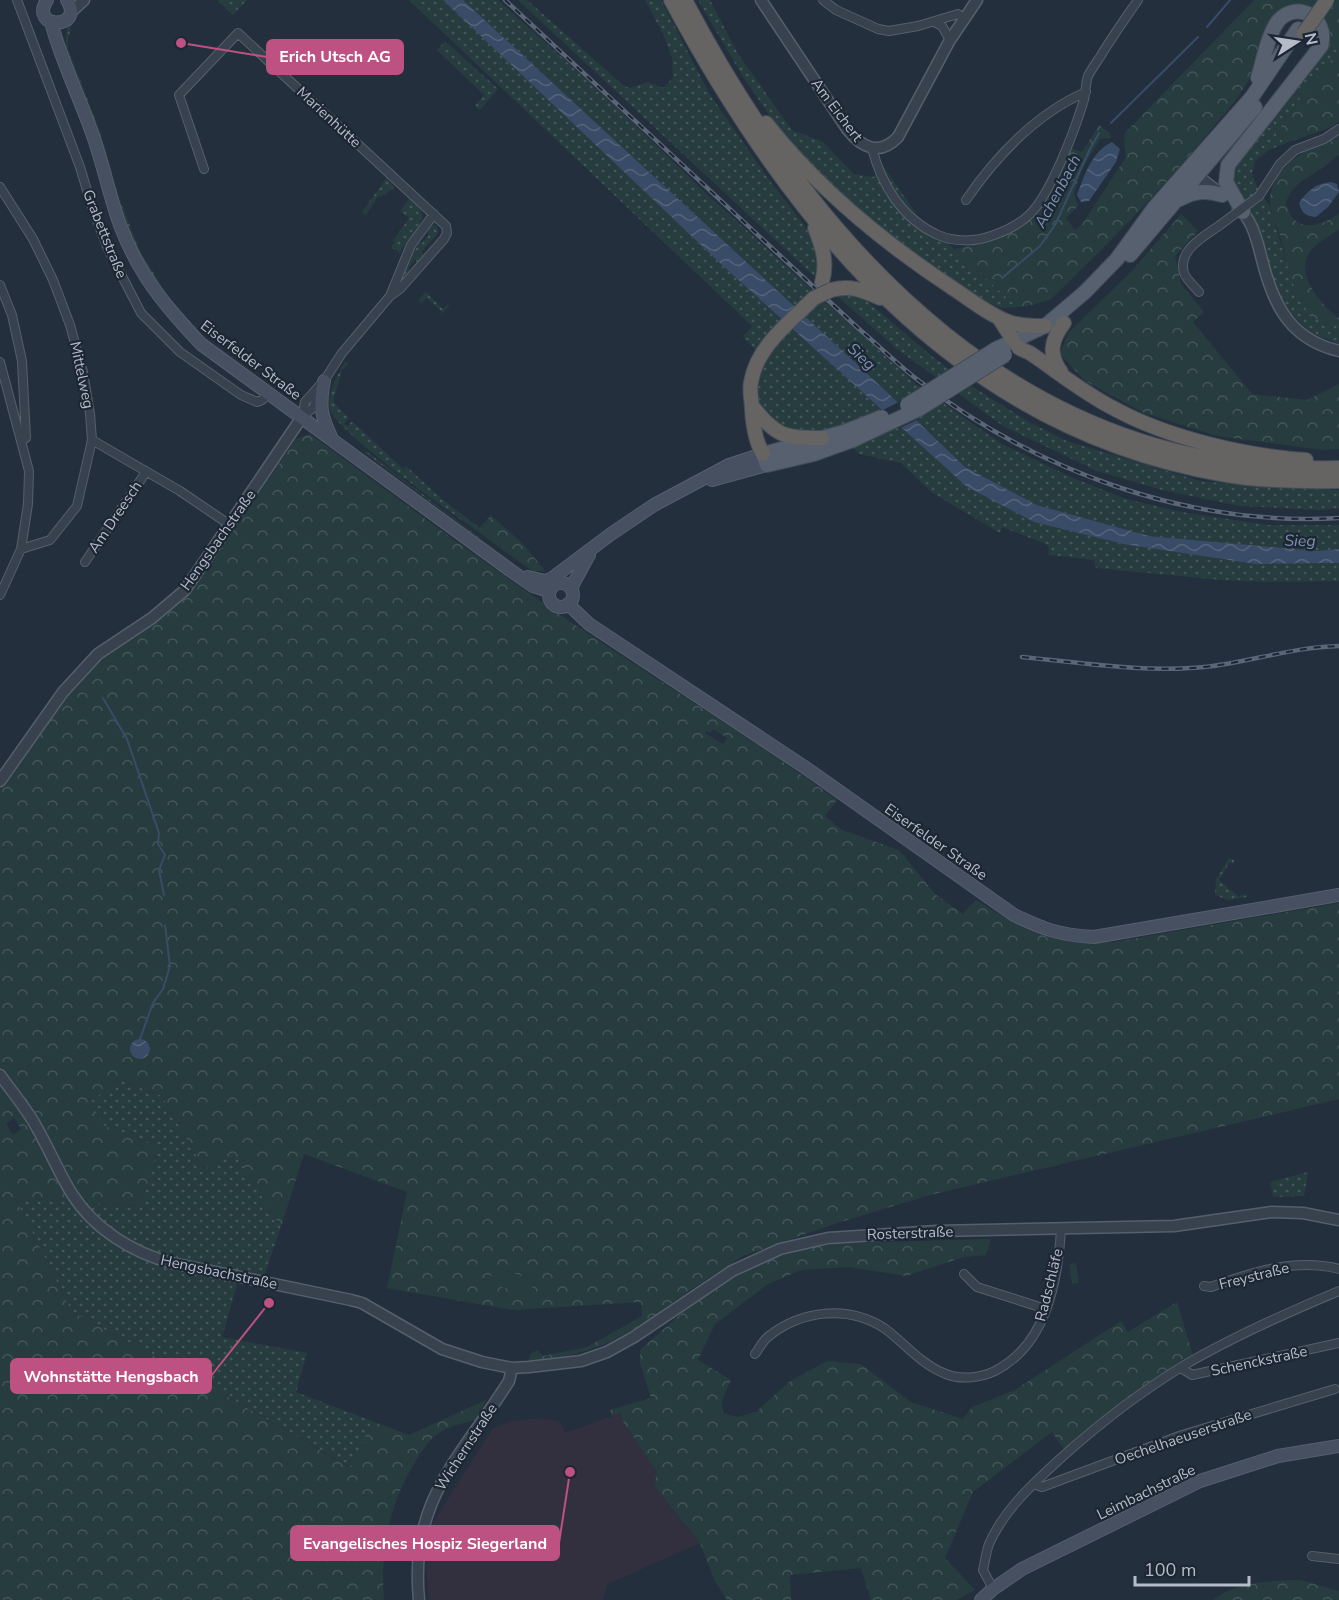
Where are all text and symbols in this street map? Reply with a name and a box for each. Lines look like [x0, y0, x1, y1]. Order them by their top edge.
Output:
north arrow [1267, 12, 1327, 72]
text: N [1299, 31, 1323, 47]
callout: Erich Utsch AG [267, 40, 403, 74]
text: Erich Utsch AG [279, 46, 391, 68]
street label: Am Eichert [807, 74, 868, 146]
street label: Marienhütte [292, 82, 366, 152]
water label: Achenbach [1029, 151, 1086, 233]
street label: Grabettstraße [78, 187, 132, 281]
street label: Eiserfelder Straße [197, 316, 305, 404]
water label: Sieg [842, 338, 880, 376]
street label: Mittelweg [65, 340, 99, 410]
street label: Am Dreesch [84, 477, 146, 557]
street label: Hengsbachstraße [176, 486, 260, 594]
water label: Sieg [1284, 530, 1316, 552]
street label: Eiserfelder Straße [881, 799, 991, 885]
street label: Rosterstraße [866, 1221, 954, 1245]
street label: Radschläfe [1030, 1246, 1068, 1324]
street label: Hengsbachstraße [159, 1250, 279, 1294]
street label: Freystraße [1217, 1258, 1291, 1294]
street label: Schenckstraße [1209, 1341, 1309, 1381]
callout: Wohnstätte Hengsbach [11, 1359, 211, 1393]
text: Wohnstätte Hengsbach [23, 1366, 199, 1388]
street label: Wichernstraße [430, 1400, 502, 1494]
street label: Oechelhaeuserstraße [1112, 1404, 1254, 1470]
street label: Leimbachstraße [1093, 1459, 1199, 1525]
callout: Evangelisches Hospiz Siegerland [291, 1526, 559, 1560]
text: Evangelisches Hospiz Siegerland [303, 1533, 547, 1555]
scale bar [1135, 1549, 1249, 1587]
text: 100 m [1144, 1558, 1196, 1582]

